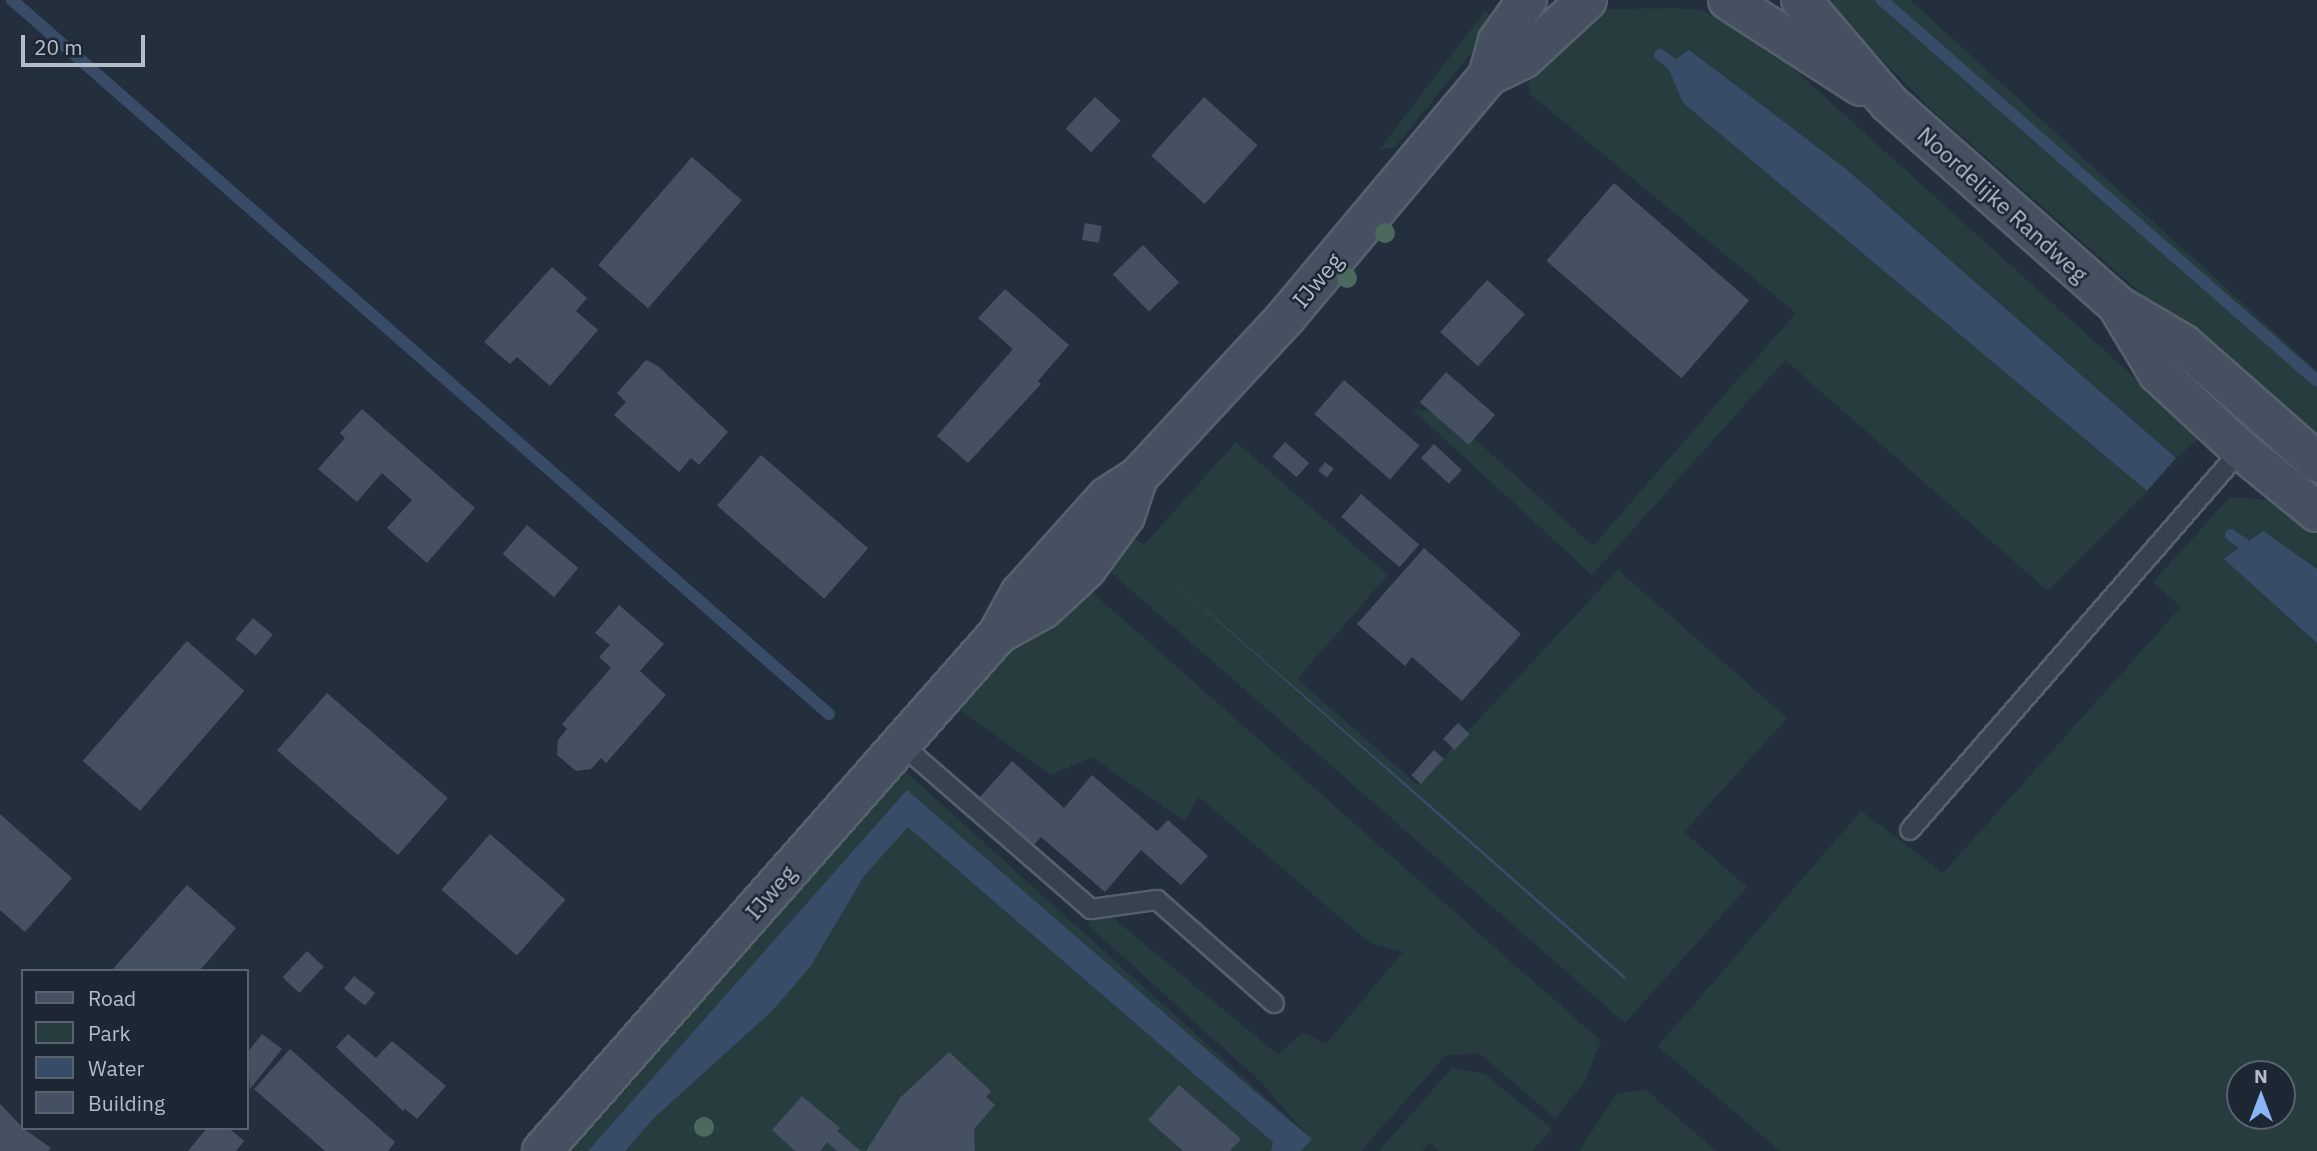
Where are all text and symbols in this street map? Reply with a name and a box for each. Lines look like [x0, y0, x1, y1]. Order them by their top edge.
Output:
scale bar [24, 21, 149, 65]
text: 20 m [34, 33, 83, 61]
street label: Noordelijke Randweg [1912, 120, 2094, 288]
street label: IJweg [1286, 247, 1348, 313]
street label: IJweg [739, 859, 801, 925]
legend [21, 969, 248, 1130]
text: Road [88, 984, 136, 1012]
text: Park [88, 1019, 131, 1047]
text: Water [88, 1054, 144, 1082]
north arrow [2226, 1060, 2296, 1130]
text: N [2254, 1064, 2268, 1088]
text: Building [88, 1089, 165, 1117]

